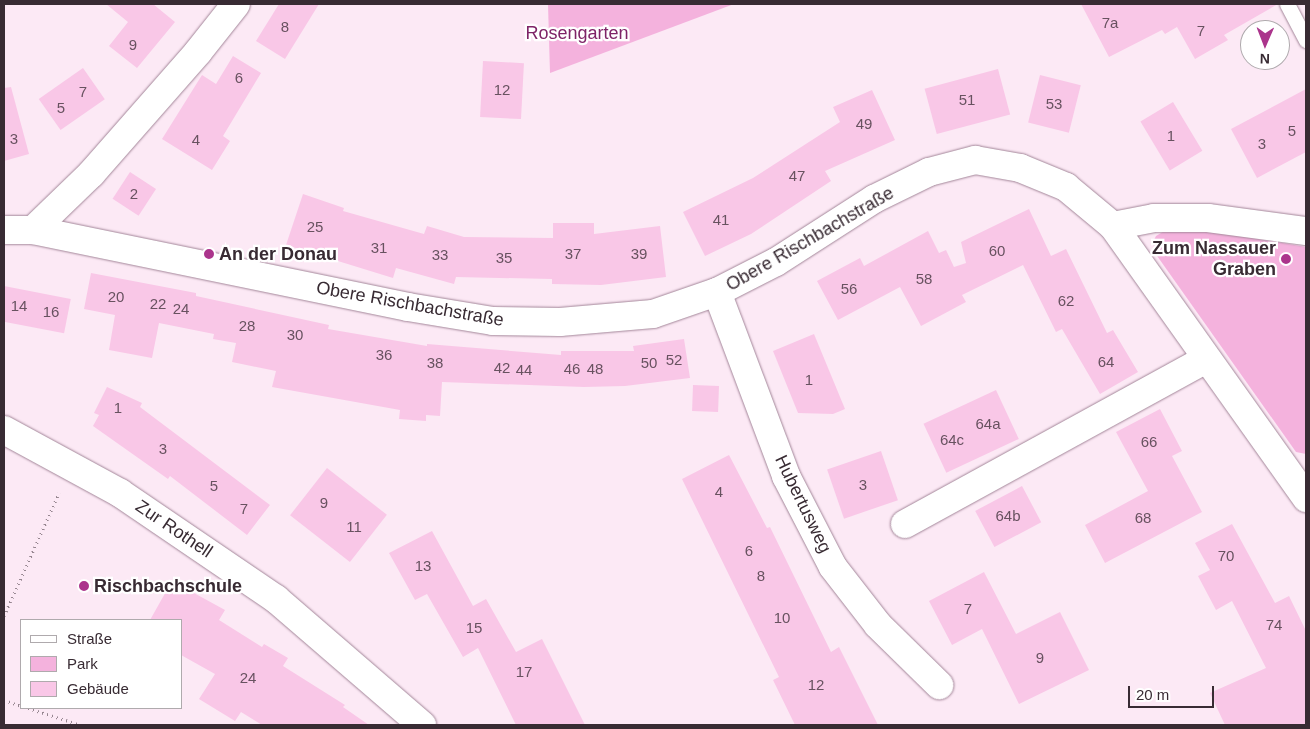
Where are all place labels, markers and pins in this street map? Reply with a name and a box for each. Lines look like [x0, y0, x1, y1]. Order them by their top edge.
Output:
place label: Zum Nassauer Graben [1152, 238, 1276, 280]
place label: An der Donau [219, 243, 337, 265]
marker: An der Donau [203, 248, 215, 260]
marker: Zum Nassauer Graben [1280, 253, 1292, 265]
place label: Rischbachschule [94, 575, 242, 597]
marker: Rischbachschule [78, 580, 90, 592]

